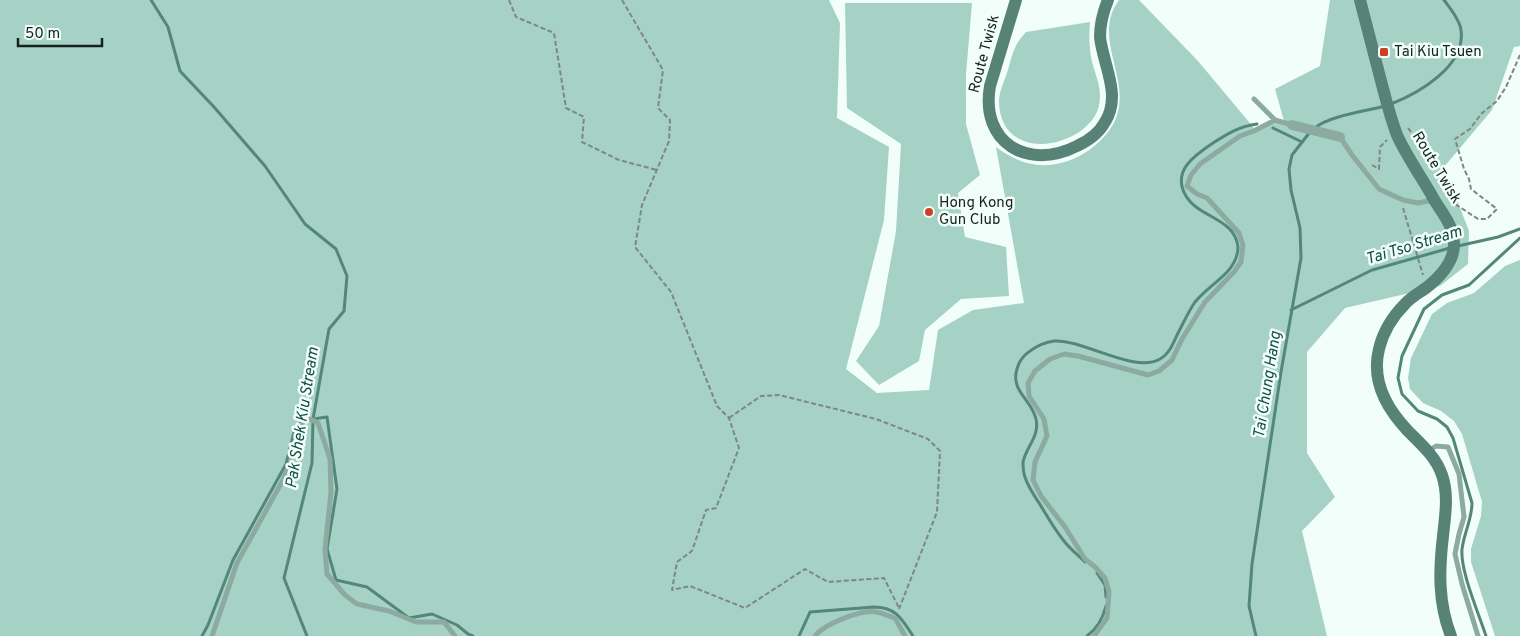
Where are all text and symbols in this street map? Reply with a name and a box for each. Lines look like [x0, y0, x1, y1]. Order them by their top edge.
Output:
street label: Route Twisk [965, 13, 1005, 95]
scale bar [18, 15, 101, 47]
text: 50 m [25, 25, 60, 44]
place label: Tai Kiu Tsuen [1394, 43, 1482, 62]
marker: Tai Kiu Tsuen [1378, 46, 1390, 58]
street label: Route Twisk [1407, 129, 1465, 207]
place label: Hong Kong Gun Club [939, 194, 1013, 230]
marker: Hong Kong Gun Club [923, 206, 935, 218]
water label: Tai Tso Stream [1364, 222, 1464, 270]
water label: Tai Chung Hang [1250, 330, 1286, 440]
water label: Pak Shek Kiu Stream [282, 346, 324, 490]

